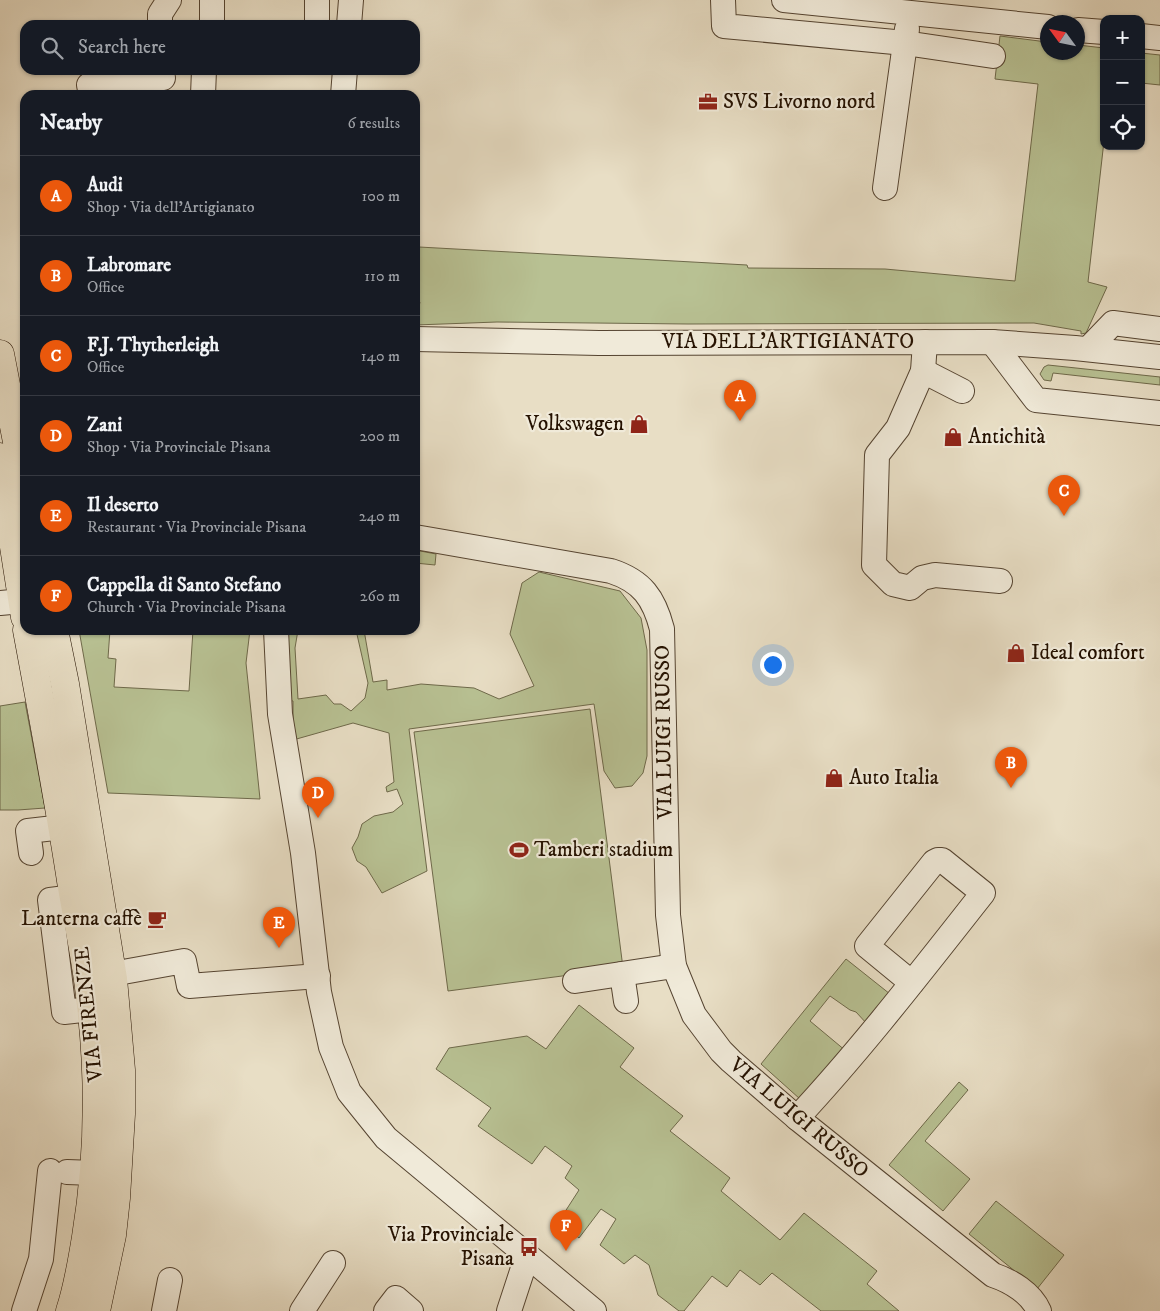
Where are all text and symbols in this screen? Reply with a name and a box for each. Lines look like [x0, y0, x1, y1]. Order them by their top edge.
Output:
north arrow [1040, 15, 1085, 60]
map controls [1100, 15, 1145, 150]
button: + [1100, 15, 1145, 60]
search box [20, 20, 420, 75]
icon: search [38, 34, 66, 62]
text: Search here [78, 36, 166, 59]
button: − [1100, 60, 1145, 105]
place label: SVS Livorno nord [723, 89, 876, 115]
office icon: SVS Livorno nord [697, 91, 719, 113]
button: locate [1100, 105, 1145, 150]
text: Nearby [40, 110, 102, 136]
text: 6 results [347, 113, 400, 133]
text: Audi [87, 174, 123, 197]
text: A [51, 186, 61, 206]
text: 100 m [362, 186, 400, 206]
text: Shop · Via dell'Artigianato [87, 197, 255, 217]
text: Labromare [87, 254, 171, 277]
text: B [51, 266, 61, 286]
text: 110 m [364, 266, 400, 286]
text: Office [87, 277, 124, 297]
street label: VIA DELL'ARTIGIANATO [661, 329, 914, 355]
text: F.J. Thytherleigh [87, 334, 219, 357]
text: C [51, 346, 61, 366]
text: 140 m [361, 346, 400, 366]
text: Office [87, 357, 124, 377]
pin: A [724, 380, 756, 421]
place label: Volkswagen [525, 411, 624, 437]
shop icon: Volkswagen [628, 413, 650, 435]
text: Zani [87, 414, 122, 437]
place label: Antichità [968, 424, 1045, 450]
text: D [50, 426, 62, 446]
text: 200 m [359, 426, 400, 446]
shop icon: Antichità [942, 426, 964, 448]
text: Shop · Via Provinciale Pisana [87, 437, 270, 457]
pin: C [1048, 475, 1080, 516]
text: Il deserto [87, 494, 159, 517]
text: E [50, 506, 62, 526]
text: 240 m [359, 506, 400, 526]
text: Restaurant · Via Provinciale Pisana [87, 517, 306, 537]
text: Cappella di Santo Stefano [87, 574, 281, 597]
text: F [51, 586, 61, 606]
text: 260 m [360, 586, 400, 606]
text: Church · Via Provinciale Pisana [87, 597, 286, 617]
place label: Ideal comfort [1031, 640, 1145, 666]
shop icon: Ideal comfort [1005, 642, 1027, 664]
street label: VIA LUIGI RUSSO [649, 645, 679, 820]
your location [760, 652, 786, 678]
pin: B [995, 747, 1027, 788]
place label: Auto Italia [849, 765, 939, 791]
shop icon: Auto Italia [823, 767, 845, 789]
pin: D [302, 777, 334, 818]
place label: Tamberi stadium [534, 837, 674, 863]
sports icon: Tamberi stadium [508, 839, 530, 861]
place label: Lanterna caffè [21, 906, 142, 932]
pin: E [263, 907, 295, 948]
cafe icon: Lanterna caffè [146, 908, 168, 930]
street label: VIA FIRENZE [69, 945, 109, 1084]
street label: VIA LUIGI RUSSO [723, 1051, 874, 1184]
pin: F [550, 1210, 582, 1251]
place label: Via Provinciale Pisana [387, 1222, 514, 1272]
bus stop icon: Via Provinciale Pisana [518, 1236, 540, 1258]

